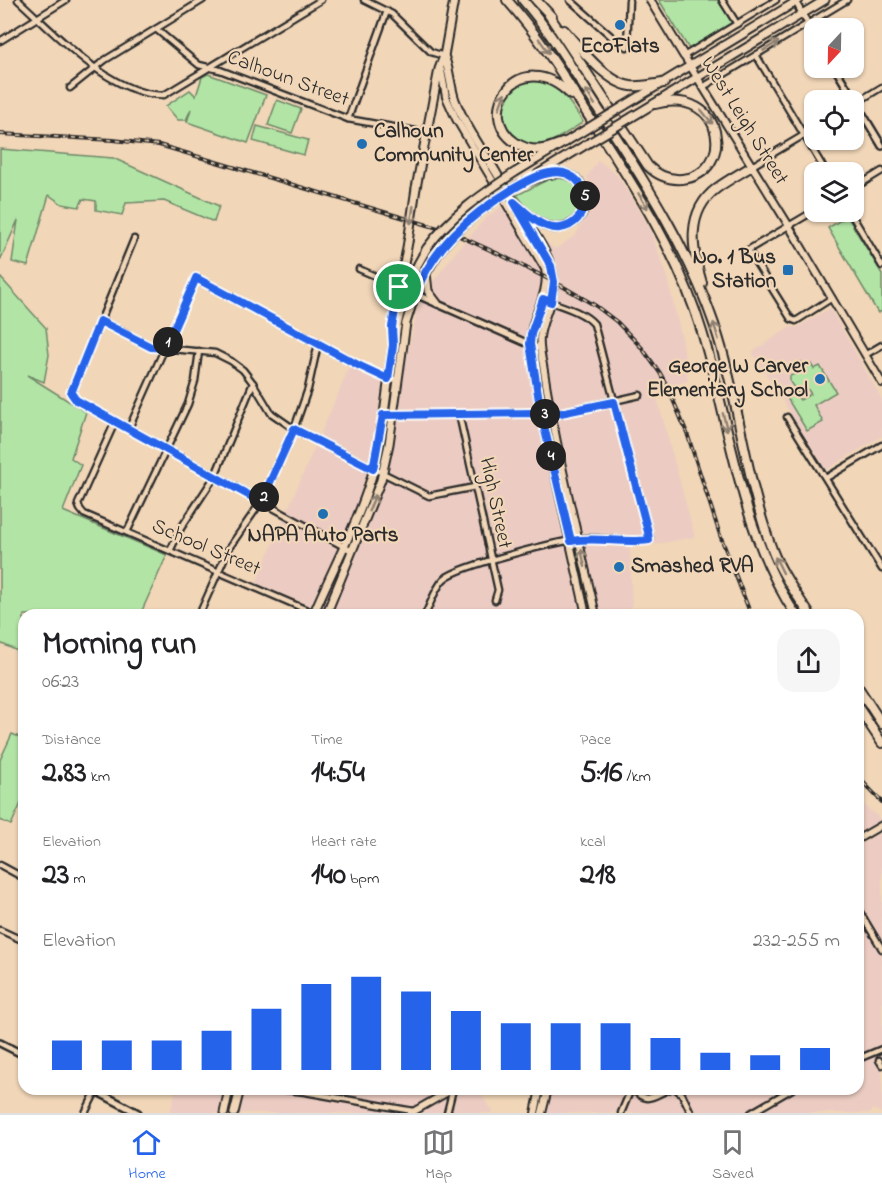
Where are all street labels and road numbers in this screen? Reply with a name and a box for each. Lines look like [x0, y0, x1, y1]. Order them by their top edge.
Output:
street label: Calhoun Street [223, 43, 353, 115]
street label: West Leigh Street [691, 51, 796, 192]
street label: High Street [469, 455, 519, 552]
street label: School Street [147, 512, 265, 584]

